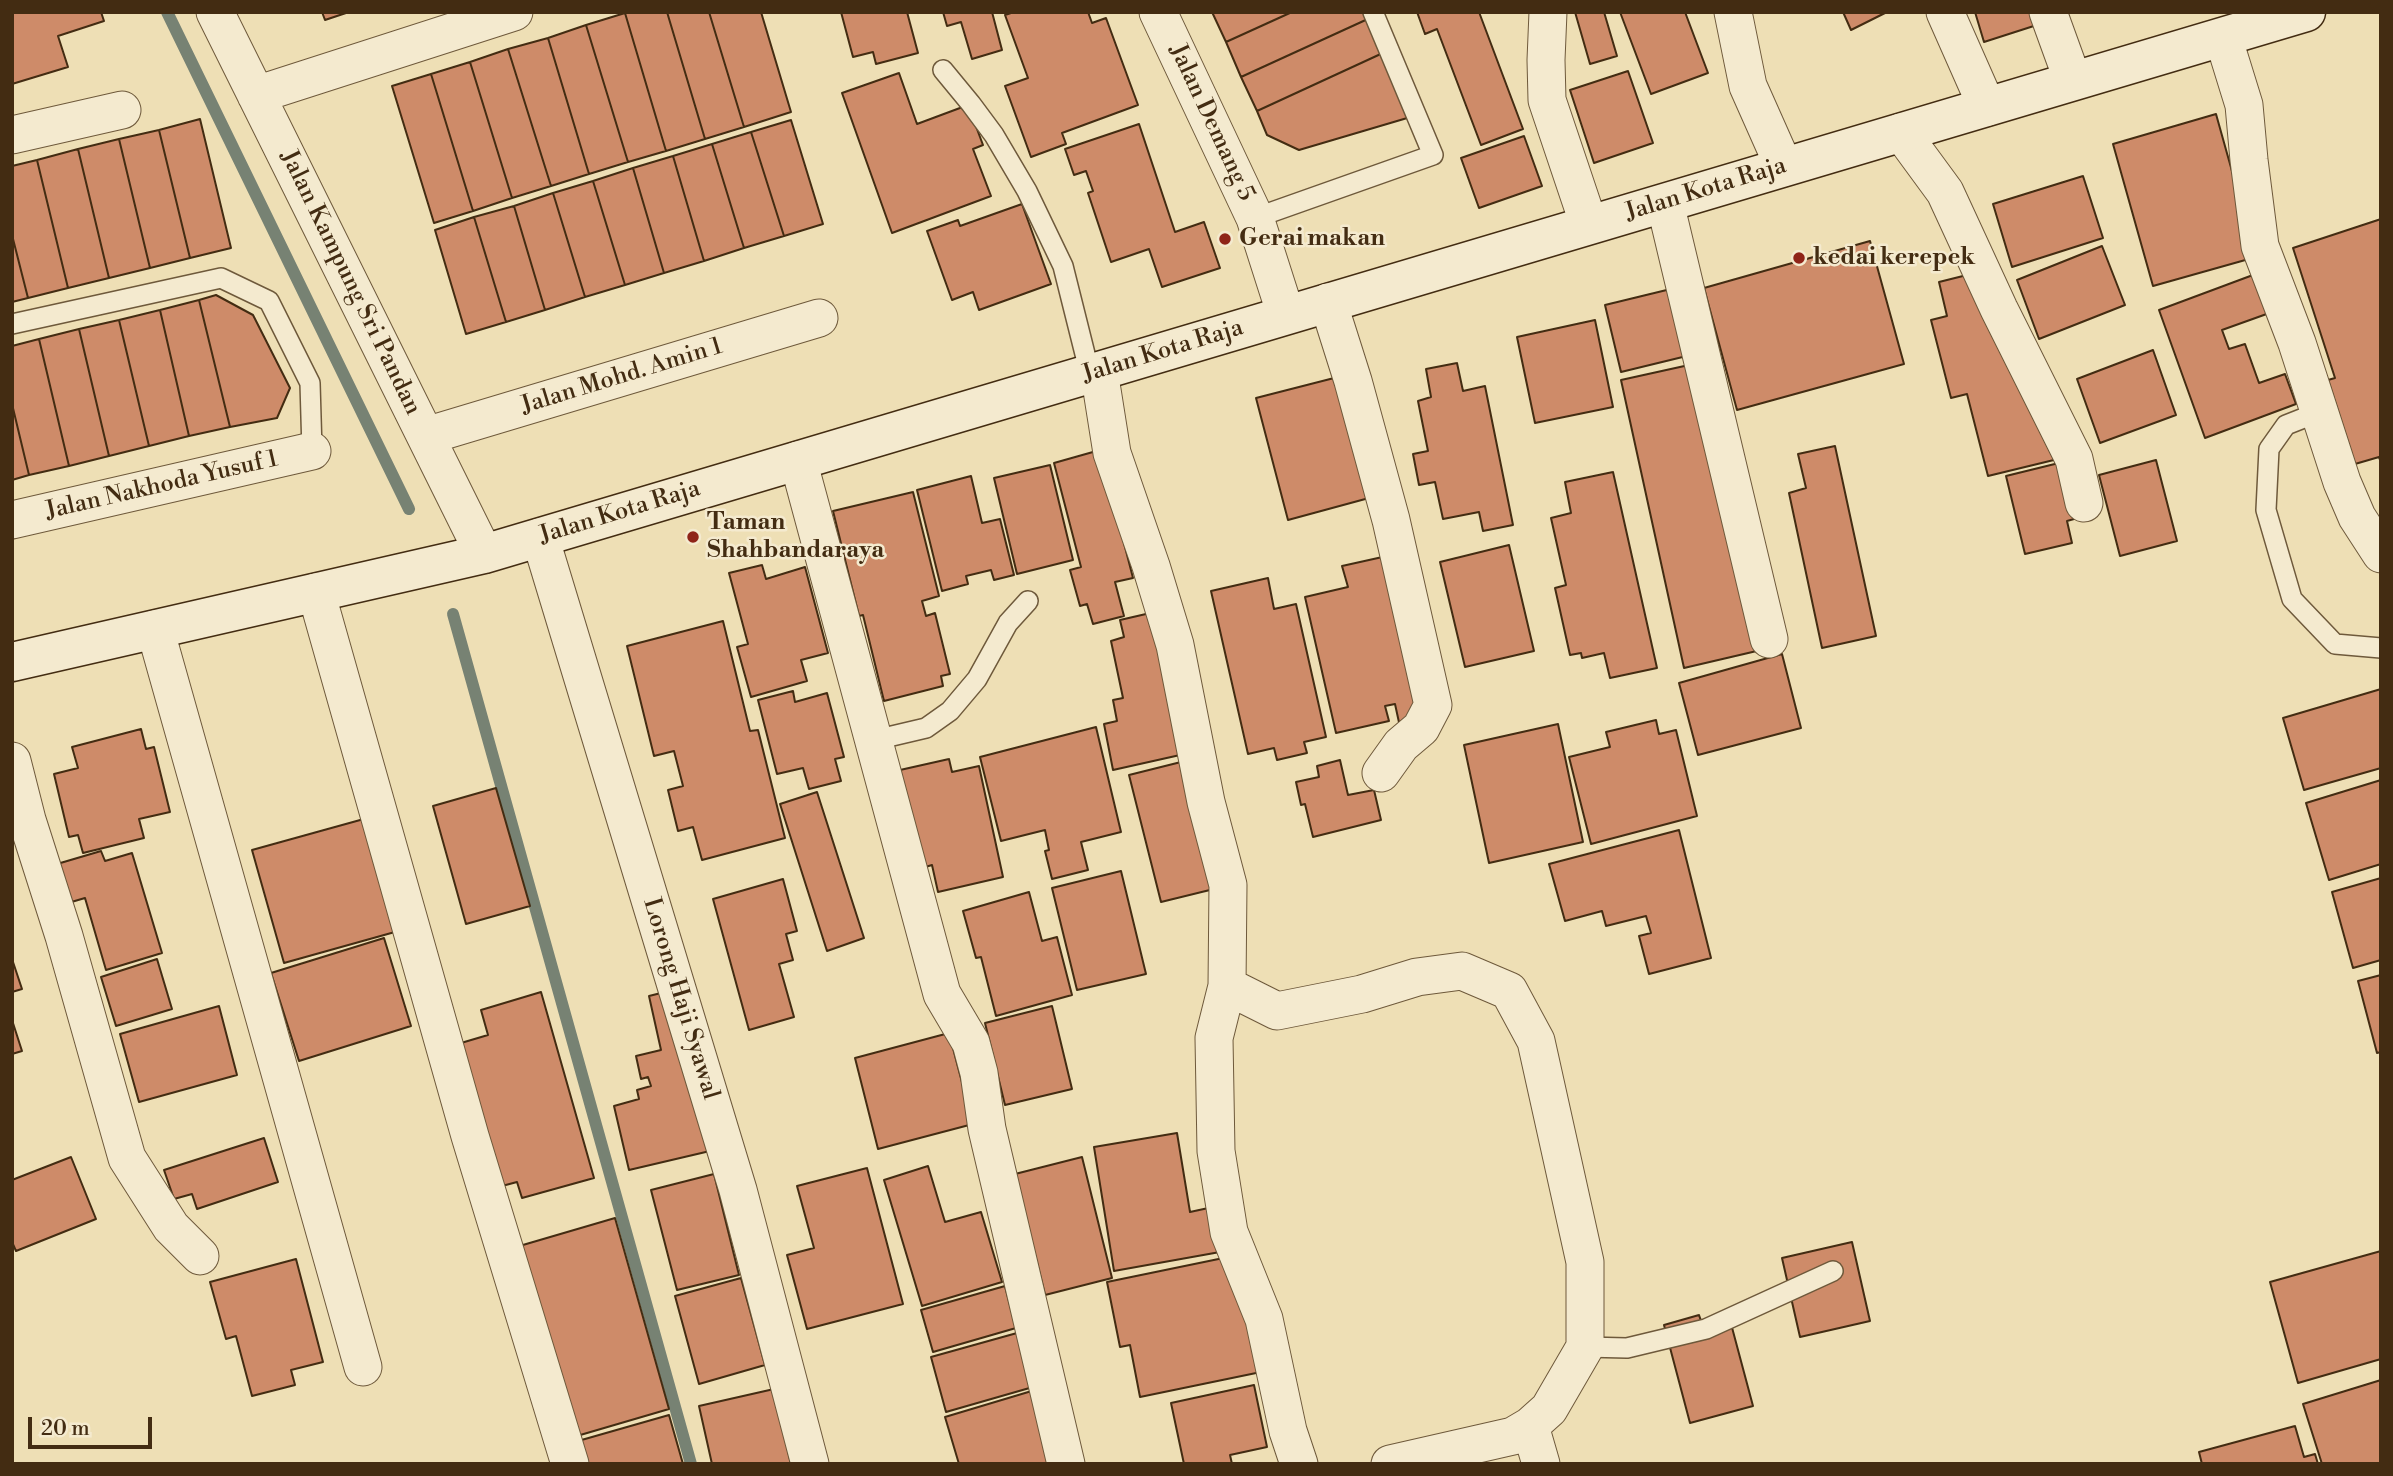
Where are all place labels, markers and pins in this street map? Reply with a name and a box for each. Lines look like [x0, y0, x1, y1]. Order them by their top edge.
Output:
place label: Gerai makan [1239, 225, 1385, 253]
marker: Gerai makan [1217, 231, 1233, 247]
place label: kedai kerepek [1813, 244, 1975, 272]
marker: kedai kerepek [1791, 250, 1807, 266]
place label: Taman Shahbandaraya [707, 509, 884, 565]
marker: Taman Shahbandaraya [685, 529, 701, 545]

